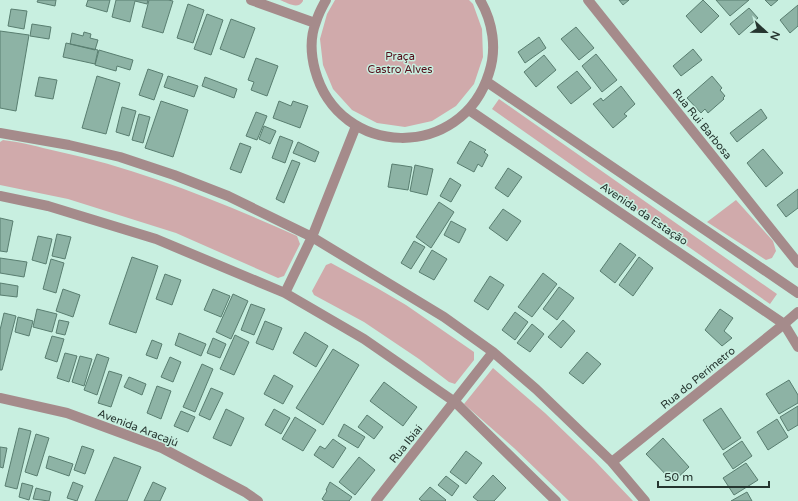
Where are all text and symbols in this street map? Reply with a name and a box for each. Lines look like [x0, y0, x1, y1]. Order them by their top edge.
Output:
north arrow [746, 12, 786, 52]
text: N [767, 29, 782, 42]
park label: Praça Castro Alves [368, 50, 433, 76]
street label: Rua Rui Barbosa [670, 86, 734, 162]
street label: Avenida da Estação [598, 180, 690, 248]
street label: Rua do Perímetro [658, 344, 738, 412]
street label: Avenida Aracajú [96, 407, 180, 449]
street label: Rua Ibiai [387, 422, 425, 466]
scale bar [658, 463, 769, 489]
text: 50 m [664, 470, 693, 484]

